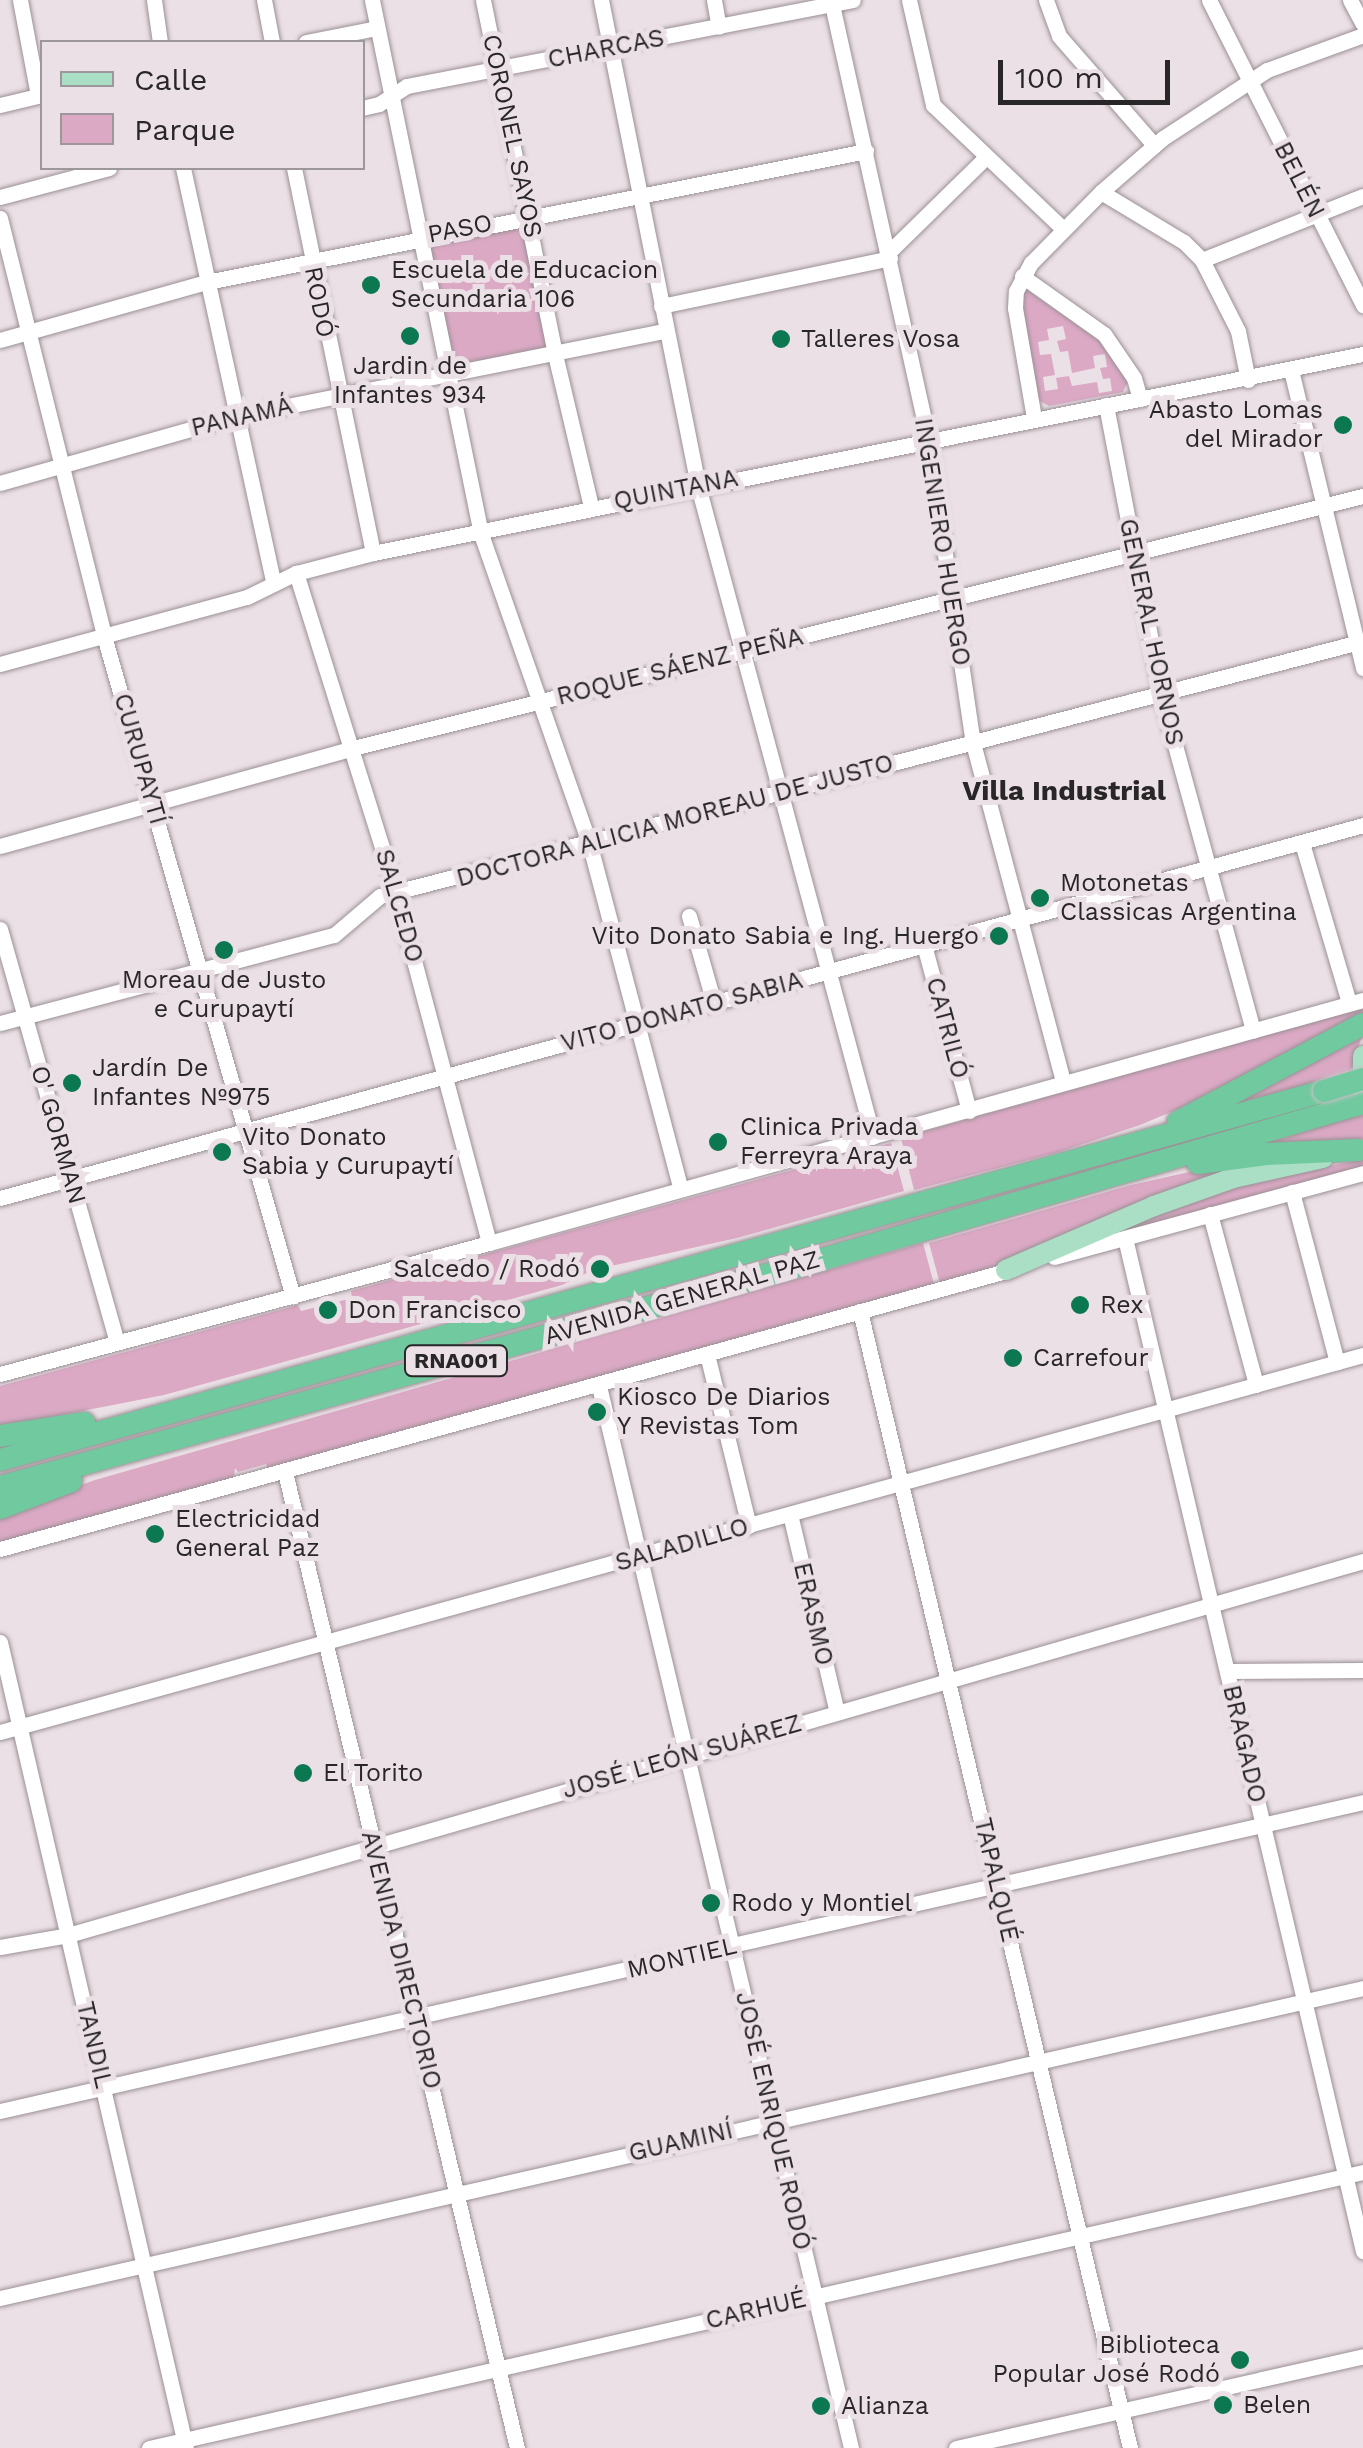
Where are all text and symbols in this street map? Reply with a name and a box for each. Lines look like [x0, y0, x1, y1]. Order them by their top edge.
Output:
street label: CHARCAS [545, 23, 667, 75]
street label: CORONEL SAYOS [476, 31, 548, 241]
legend [40, 40, 365, 170]
scale bar [1003, 40, 1176, 102]
text: 100 m [1015, 60, 1103, 95]
text: Calle [134, 62, 207, 97]
text: Parque [134, 112, 236, 147]
street label: BELÉN [1267, 137, 1331, 223]
street label: PASO [425, 208, 495, 250]
place label: Escuela de Educacion Secundaria 106 [391, 256, 659, 315]
street label: RODÓ [297, 264, 341, 340]
marker: Escuela de Educacion Secundaria 106 [360, 274, 382, 296]
place label: Talleres Vosa [801, 324, 961, 354]
marker: Jardin de Infantes 934 [399, 325, 421, 347]
marker: Talleres Vosa [770, 328, 792, 350]
place label: Jardin de Infantes 934 [334, 352, 486, 411]
street label: PANAMÁ [188, 391, 296, 443]
place label: Abasto Lomas del Mirador [1149, 396, 1323, 455]
marker: Abasto Lomas del Mirador [1332, 414, 1354, 436]
street label: INGENIERO HUERGO [908, 416, 976, 668]
street label: QUINTANA [611, 463, 741, 517]
street label: GENERAL HORNOS [1112, 516, 1190, 748]
street label: ROQUE SÁENZ PEÑA [554, 622, 806, 712]
street label: CURUPAYTÍ [107, 690, 173, 828]
street label: DOCTORA ALICIA MOREAU DE JUSTO [451, 748, 899, 894]
district label: Villa Industrial [962, 774, 1166, 808]
street label: SALCEDO [369, 846, 429, 966]
place label: Motonetas Classicas Argentina [1060, 869, 1298, 928]
marker: Motonetas Classicas Argentina [1029, 887, 1051, 909]
place label: Vito Donato Sabia e Ing. Huergo [591, 921, 979, 951]
marker: Vito Donato Sabia e Ing. Huergo [988, 925, 1010, 947]
marker: Moreau de Justo e Curupaytí [213, 939, 235, 961]
street label: VITO DONATO SABIA [558, 965, 806, 1059]
place label: Moreau de Justo e Curupaytí [121, 966, 327, 1025]
street label: CATRILÓ [919, 974, 975, 1082]
place label: Jardín De Infantes Nº975 [92, 1054, 271, 1113]
street label: O' GORMAN [24, 1062, 92, 1208]
marker: Jardín De Infantes Nº975 [61, 1072, 83, 1094]
place label: Clinica Privada Ferreyra Araya [740, 1113, 919, 1172]
place label: Vito Donato Sabia y Curupaytí [242, 1123, 456, 1182]
marker: Clinica Privada Ferreyra Araya [705, 1129, 731, 1155]
marker: Vito Donato Sabia y Curupaytí [211, 1141, 233, 1163]
street label: AVENIDA GENERAL PAZ [540, 1244, 824, 1352]
place label: Salcedo / Rodó [393, 1254, 580, 1284]
marker: Salcedo / Rodó [589, 1258, 611, 1280]
place label: Rex [1100, 1290, 1143, 1320]
marker: Rex [1069, 1294, 1091, 1316]
place label: Don Francisco [348, 1295, 522, 1325]
marker: Don Francisco [317, 1299, 339, 1321]
place label: Carrefour [1033, 1343, 1149, 1373]
road number: RNA001 [404, 1344, 508, 1378]
marker: Carrefour [1002, 1347, 1024, 1369]
place label: Kiosco De Diarios Y Revistas Tom [617, 1383, 830, 1442]
marker: Kiosco De Diarios Y Revistas Tom [586, 1401, 608, 1423]
place label: Electricidad General Paz [175, 1505, 320, 1564]
street label: SALADILLO [612, 1512, 752, 1578]
marker: Electricidad General Paz [144, 1523, 166, 1545]
street label: ERASMO [787, 1559, 839, 1669]
street label: BRAGADO [1216, 1682, 1272, 1806]
street label: JOSÉ LEÓN SUÁREZ [559, 1708, 805, 1806]
place label: El Torito [323, 1758, 425, 1788]
marker: El Torito [292, 1762, 314, 1784]
street label: TAPALQUÉ [967, 1815, 1025, 1945]
street label: AVENIDA DIRECTORIO [354, 1827, 448, 2093]
place label: Rodo y Montiel [731, 1888, 913, 1918]
marker: Rodo y Montiel [700, 1892, 722, 1914]
street label: MONTIEL [624, 1931, 740, 1985]
street label: JOSÉ ENRIQUE RODÓ [729, 1989, 817, 2253]
street label: TANDIL [69, 1999, 119, 2091]
street label: GUAMINÍ [626, 2115, 736, 2169]
street label: CARHUÉ [703, 2284, 809, 2336]
place label: Biblioteca Popular José Rodó [991, 2331, 1220, 2390]
marker: Biblioteca Popular José Rodó [1229, 2349, 1251, 2371]
place label: Belen [1243, 2390, 1311, 2420]
place label: Alianza [841, 2391, 929, 2421]
marker: Belen [1212, 2394, 1234, 2416]
marker: Alianza [810, 2395, 832, 2417]

